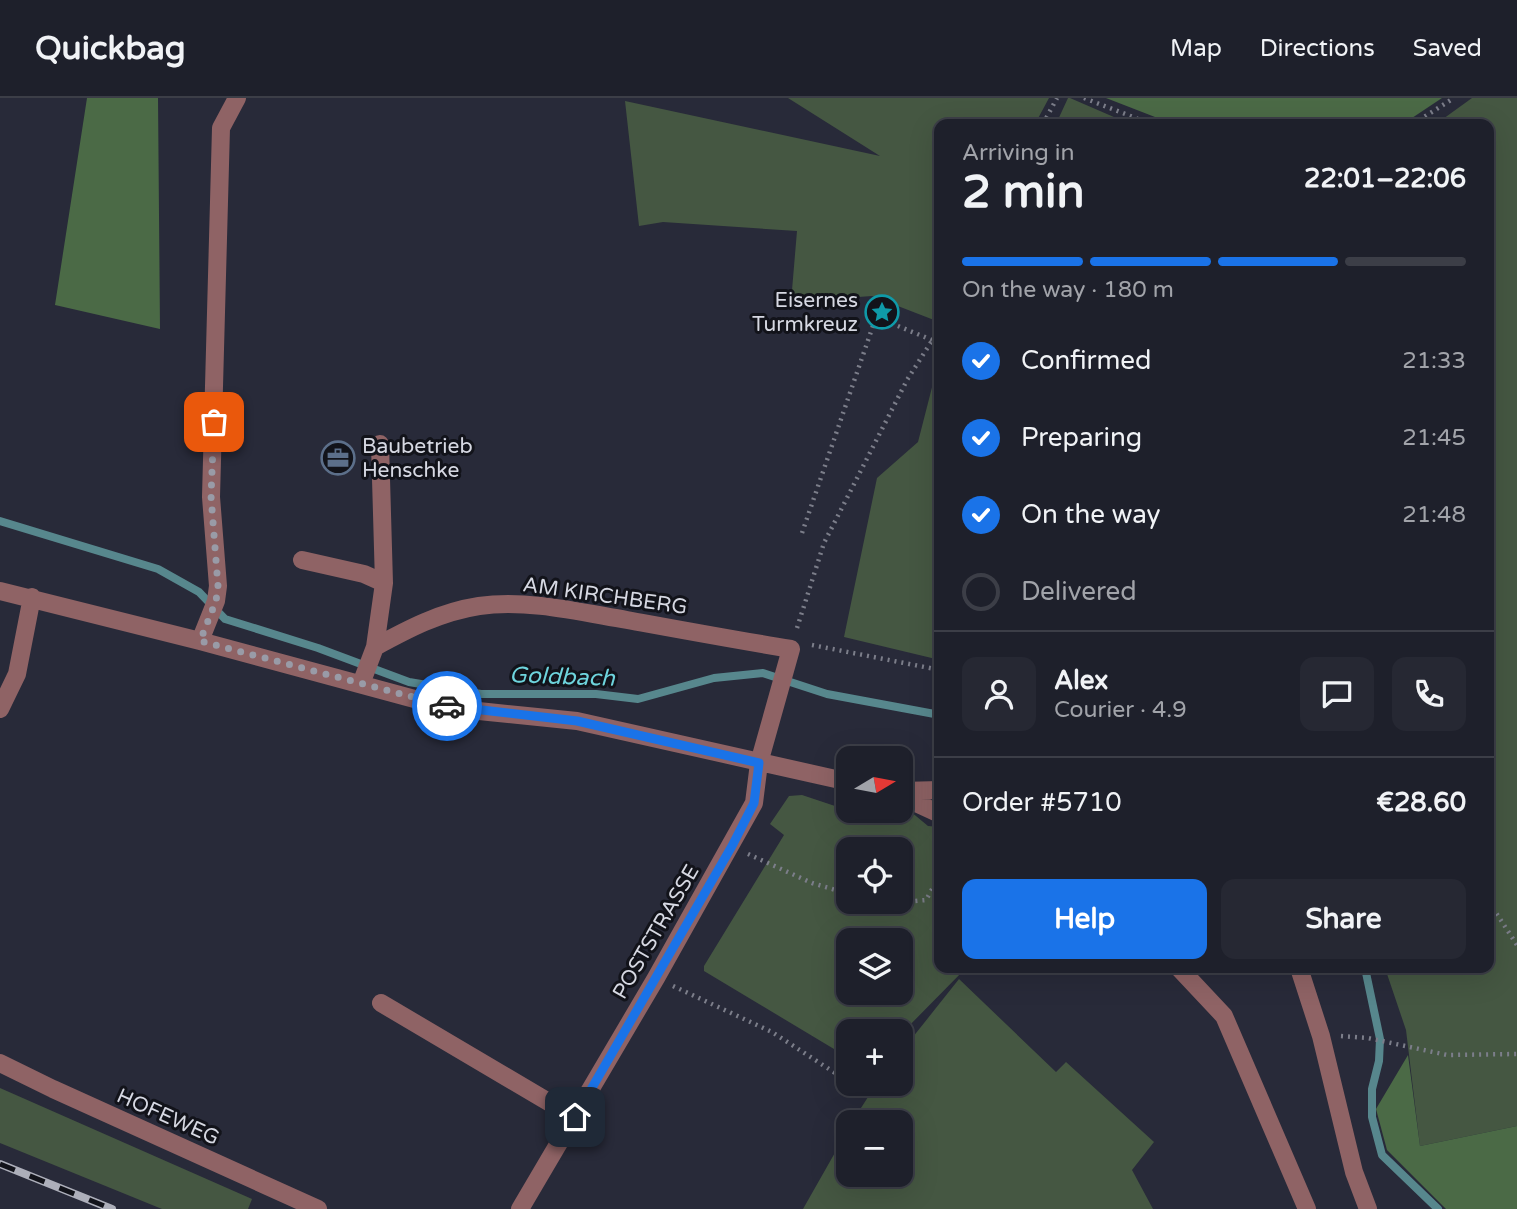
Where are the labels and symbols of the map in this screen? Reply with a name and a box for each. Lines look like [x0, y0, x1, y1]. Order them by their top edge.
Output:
place label: Eisernes Turmkreuz [752, 288, 858, 337]
place icon: Eisernes Turmkreuz [863, 293, 901, 331]
pin [184, 392, 244, 452]
place label: Baubetrieb Henschke [362, 434, 473, 483]
office icon: Baubetrieb Henschke [319, 439, 357, 477]
street label: AM KIRCHBERG [521, 572, 689, 620]
water label: Goldbach [509, 661, 616, 693]
courier [412, 671, 482, 741]
north arrow [836, 746, 914, 822]
street label: POSTSTRASSE [607, 860, 705, 1004]
street label: HOFEWEG [113, 1083, 223, 1151]
pin [545, 1087, 605, 1147]

